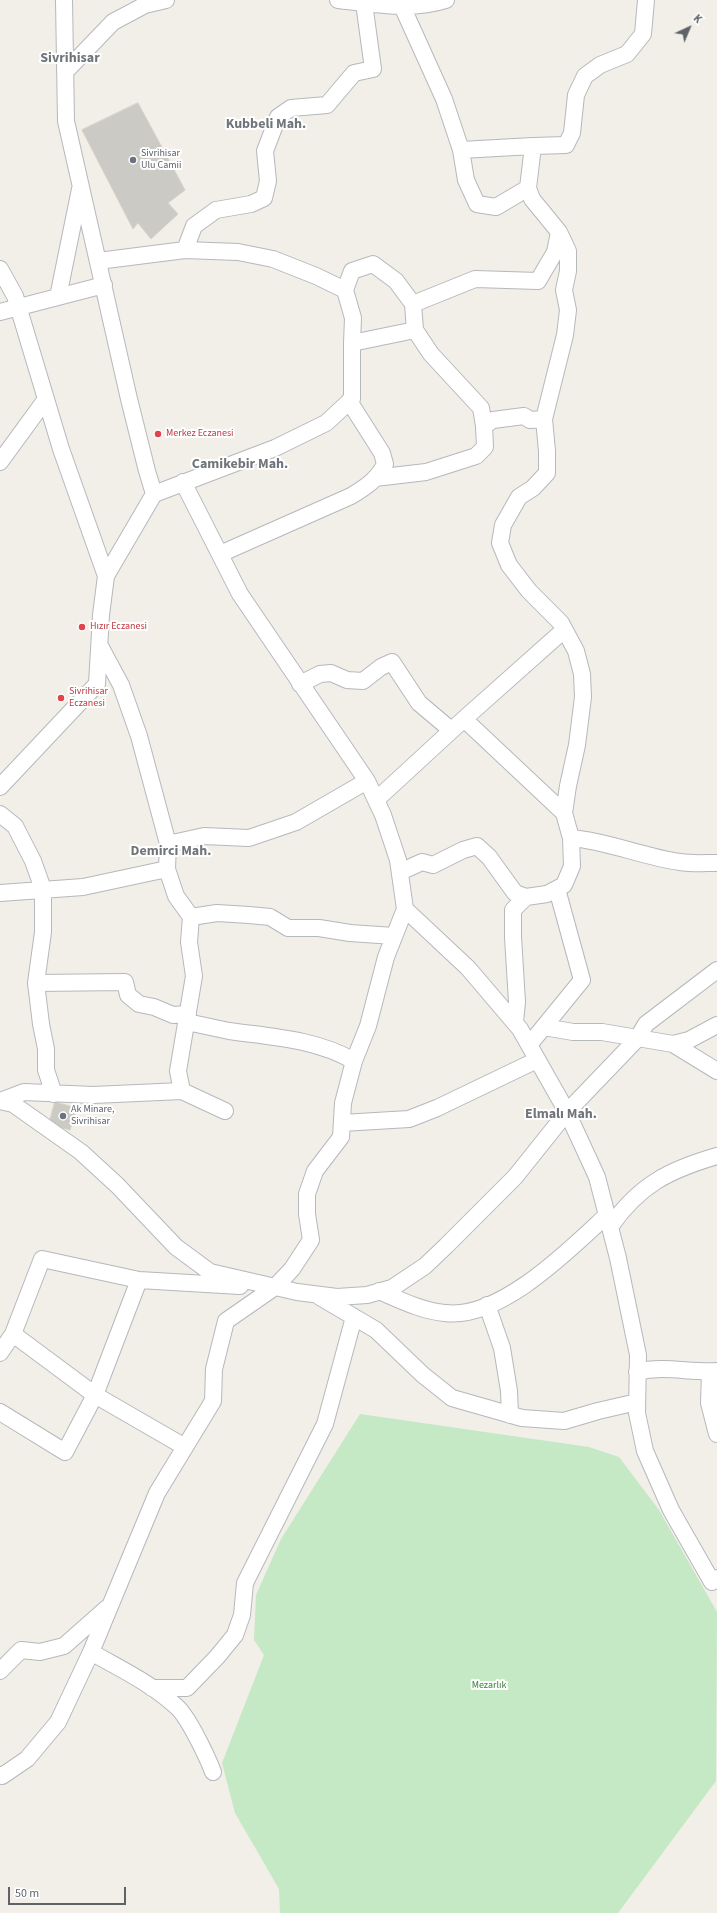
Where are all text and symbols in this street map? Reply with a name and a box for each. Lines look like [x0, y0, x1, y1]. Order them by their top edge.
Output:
north arrow [669, 8, 709, 48]
text: K [690, 11, 705, 27]
district label: Sivrihisar [40, 51, 100, 67]
district label: Kubbeli Mah. [226, 117, 306, 133]
place label: Sivrihisar Ulu Camii [141, 148, 181, 172]
marker: Sivrihisar Ulu Camii [128, 155, 138, 165]
place label: Merkez Eczanesi [166, 428, 234, 440]
marker: Merkez Eczanesi [153, 429, 163, 439]
district label: Camikebir Mah. [192, 457, 288, 473]
place label: Hızır Eczanesi [90, 621, 147, 633]
marker: Hızır Eczanesi [77, 622, 87, 632]
place label: Sivrihisar Eczanesi [69, 686, 108, 710]
marker: Sivrihisar Eczanesi [56, 693, 66, 703]
district label: Demirci Mah. [131, 844, 211, 860]
place label: Ak Minare, Sivrihisar [71, 1104, 114, 1128]
district label: Elmalı Mah. [525, 1107, 597, 1123]
marker: Ak Minare, Sivrihisar [58, 1111, 68, 1121]
park label: Mezarlık [472, 1680, 506, 1692]
scale bar [10, 1879, 128, 1905]
text: 50 m [15, 1885, 39, 1902]

